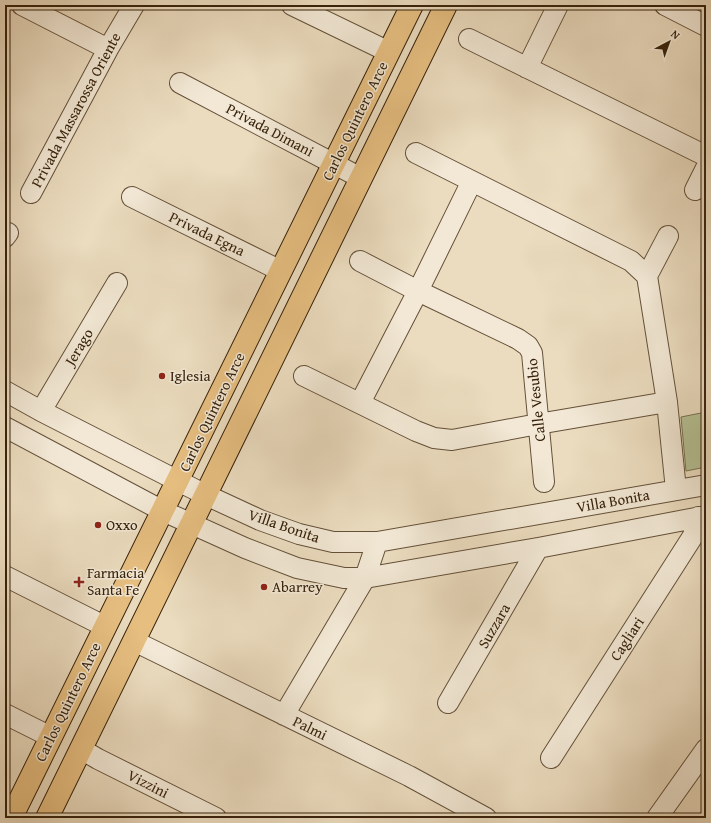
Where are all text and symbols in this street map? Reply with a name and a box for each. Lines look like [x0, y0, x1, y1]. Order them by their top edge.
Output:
north arrow [649, 22, 689, 62]
text: N [668, 26, 684, 43]
street label: Privada Massarossa Oriente [26, 29, 125, 191]
street label: Carlos Quintero Arce [317, 58, 393, 184]
street label: Privada Dimani [223, 98, 318, 161]
street label: Privada Egna [166, 206, 249, 261]
street label: Jerago [58, 324, 98, 371]
street label: Carlos Quintero Arce [174, 349, 250, 475]
street label: Calle Vesubio [521, 357, 550, 443]
place label: Iglesia [170, 365, 211, 386]
marker: Iglesia [157, 371, 167, 381]
street label: Villa Bonita [575, 484, 651, 517]
street label: Villa Bonita [246, 504, 323, 548]
place label: Oxxo [106, 514, 138, 535]
marker: Oxxo [93, 520, 103, 530]
place label: Farmacia Santa Fe [87, 562, 144, 600]
place label: Abarrey [272, 576, 323, 597]
marker: Farmacia Santa Fe [74, 577, 84, 587]
marker: Abarrey [259, 582, 269, 592]
street label: Suzzara [472, 599, 515, 652]
street label: Cagliari [605, 613, 649, 665]
street label: Carlos Quintero Arce [30, 639, 106, 765]
street label: Palmi [290, 710, 331, 745]
street label: Vizzini [124, 764, 173, 803]

